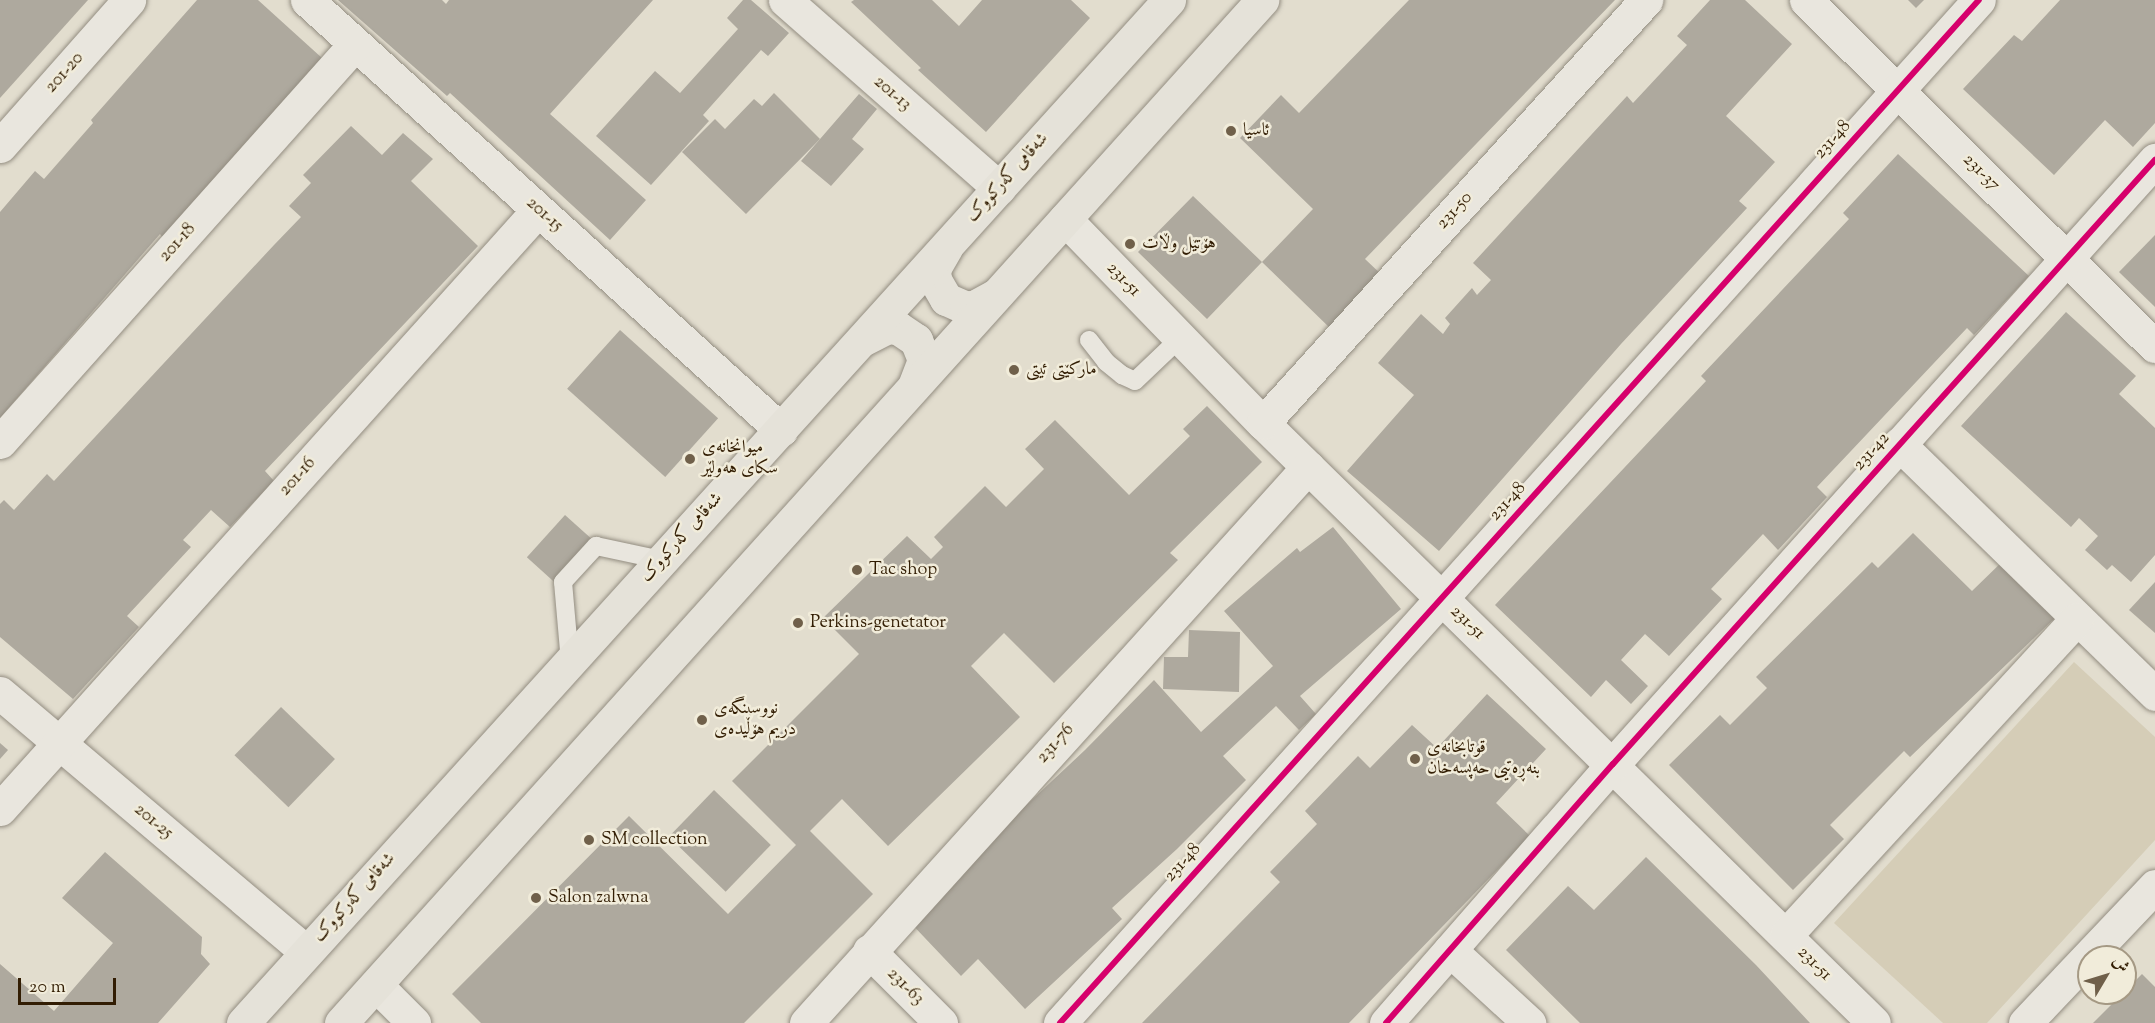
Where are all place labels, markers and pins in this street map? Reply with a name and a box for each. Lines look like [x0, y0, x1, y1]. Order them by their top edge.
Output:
place label: ئاسیا [1243, 120, 1269, 142]
marker: ئاسیا [1224, 124, 1238, 138]
place label: هۆتێل وڵات [1142, 233, 1216, 255]
marker: هۆتێل وڵات [1123, 237, 1137, 251]
place label: مارکێتی ئیتی [1026, 359, 1097, 381]
marker: مارکێتی ئیتی [1007, 363, 1021, 377]
place label: میوانخانەی سکای هەولێر [702, 438, 778, 480]
marker: میوانخانەی سکای هەولێر [683, 452, 697, 466]
place label: Tac shop [869, 559, 937, 581]
marker: Tac shop [850, 563, 864, 577]
place label: Perkins-genetator [810, 612, 946, 634]
marker: Perkins-genetator [791, 616, 805, 630]
place label: نووسینگەی دریم هۆڵیدەی [714, 699, 796, 742]
marker: نووسینگەی دریم هۆڵیدەی [695, 713, 709, 727]
place label: قوتابخانەی بنەڕەتیی حەپسەخان [1427, 738, 1540, 780]
marker: قوتابخانەی بنەڕەتیی حەپسەخان [1408, 752, 1422, 766]
place label: SM collection [601, 829, 708, 851]
marker: SM collection [582, 833, 596, 847]
place label: Salon zalwna [548, 887, 649, 909]
marker: Salon zalwna [529, 891, 543, 905]

